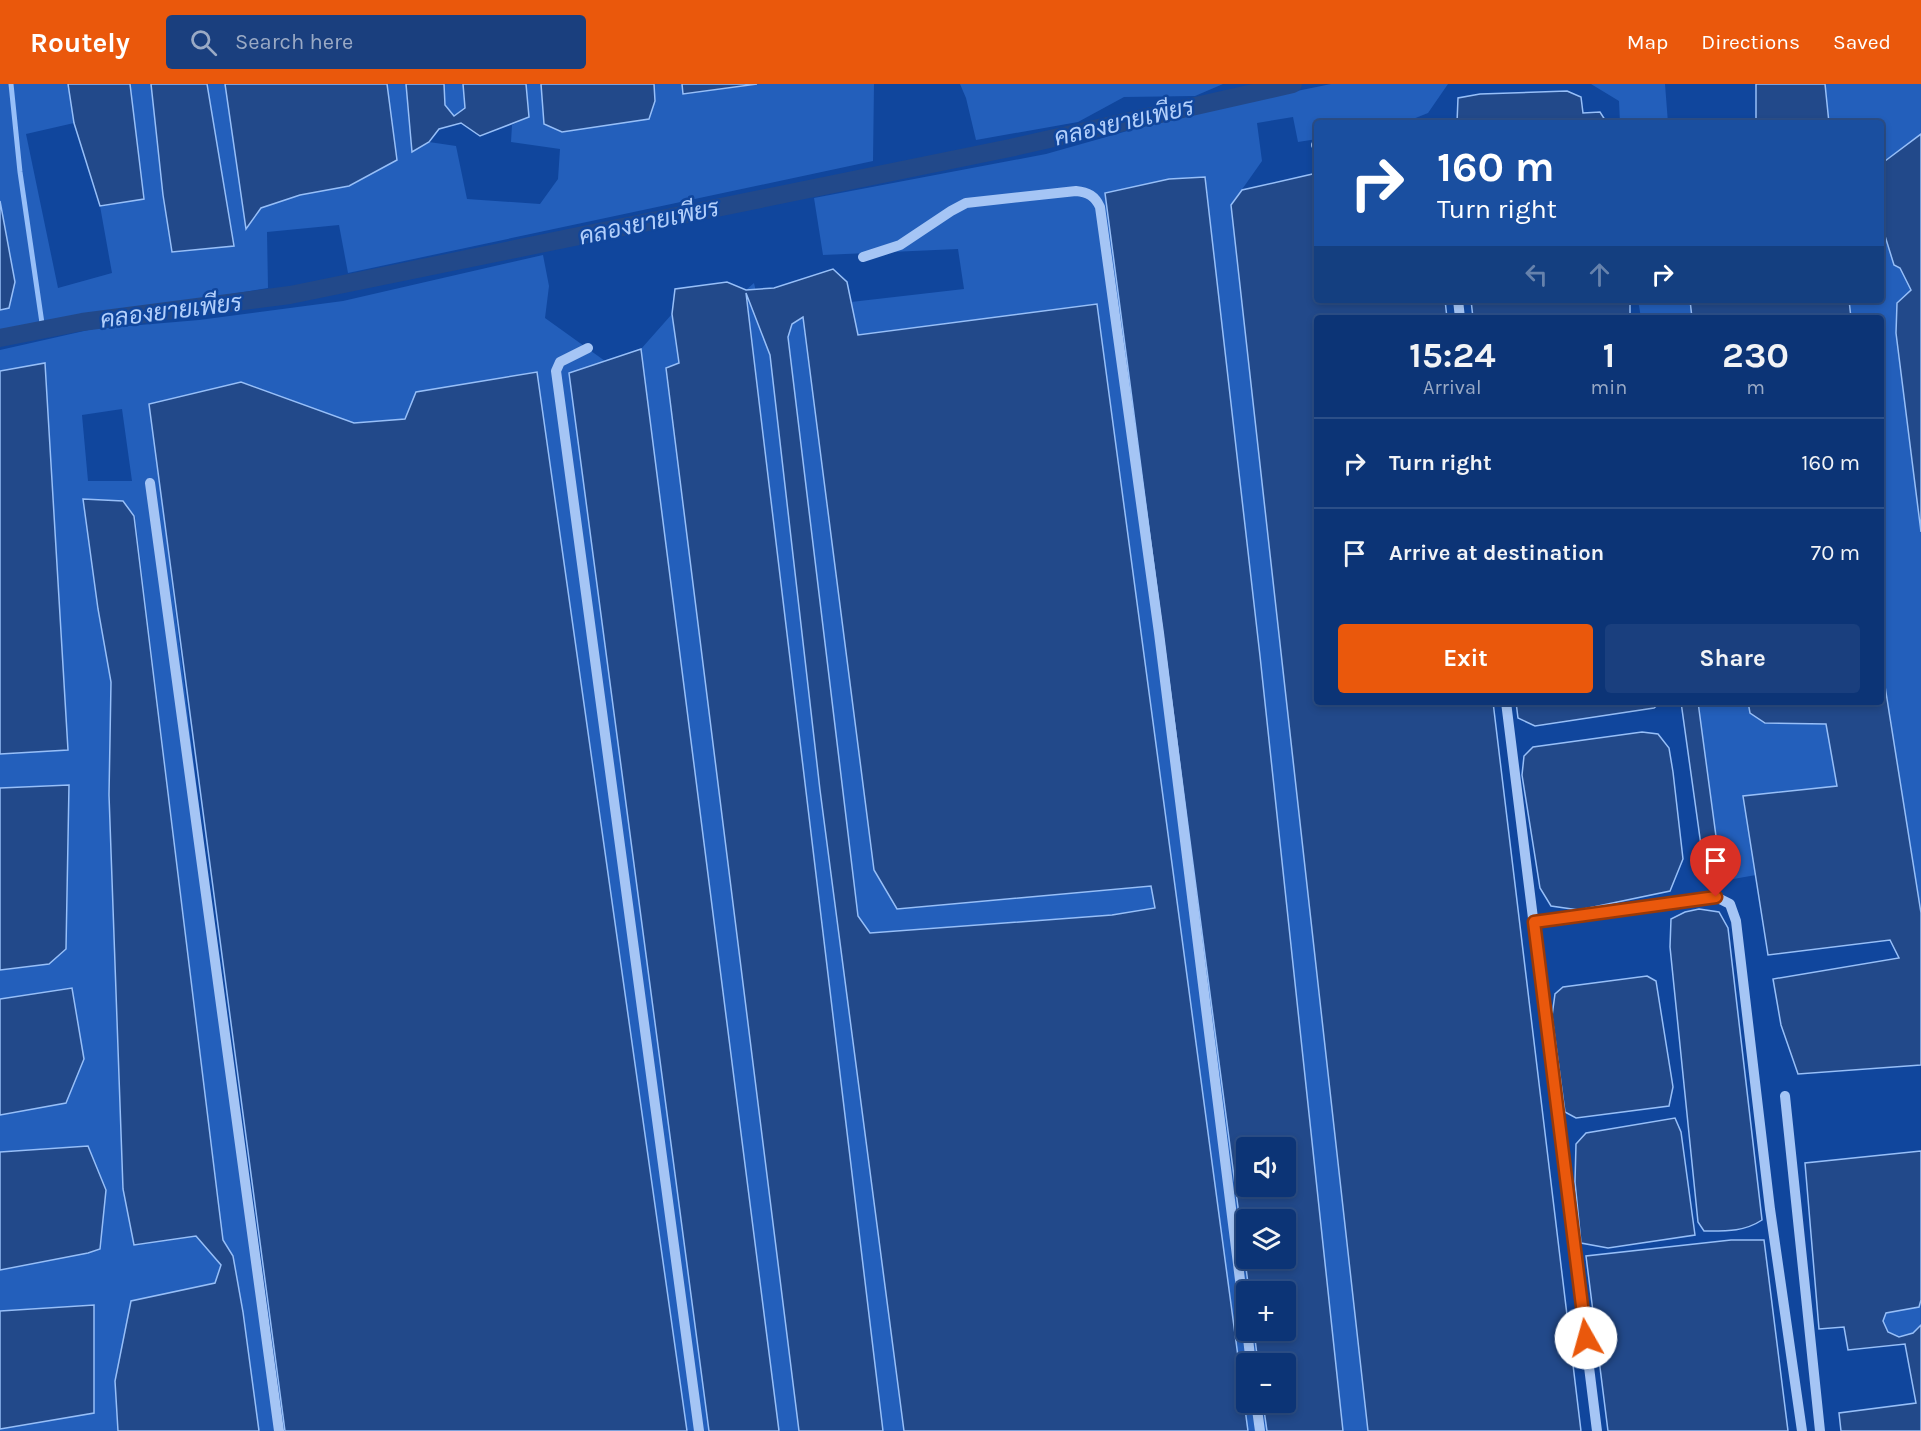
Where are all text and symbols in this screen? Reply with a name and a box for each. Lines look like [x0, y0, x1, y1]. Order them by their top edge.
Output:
search box [166, 15, 586, 69]
text: Routely [30, 26, 130, 59]
icon: search [187, 26, 220, 59]
text: Search here [235, 29, 353, 55]
text: Map [1627, 30, 1668, 54]
text: Directions [1701, 30, 1800, 54]
text: Saved [1833, 30, 1891, 54]
water label: คลองยายเพียร [1051, 91, 1198, 152]
text: 160 m [1437, 142, 1555, 192]
icon: right [1338, 144, 1416, 222]
water label: คลองยายเพียร [576, 192, 723, 251]
text: Turn right [1437, 193, 1557, 225]
icon: left [1520, 258, 1553, 291]
icon: ahead [1583, 258, 1616, 291]
icon: right [1646, 258, 1679, 291]
water label: คลองยายเพียร [98, 287, 245, 334]
text: 15:24 [1409, 334, 1496, 376]
text: 1 [1602, 334, 1615, 376]
text: 230 [1722, 334, 1789, 376]
text: Arrival [1423, 376, 1482, 399]
text: min [1590, 376, 1627, 399]
text: m [1746, 376, 1765, 399]
icon: right [1338, 447, 1371, 480]
text: Turn right [1389, 450, 1492, 476]
text: 160 m [1801, 450, 1860, 476]
icon: arrive [1338, 537, 1371, 570]
text: Arrive at destination [1389, 540, 1604, 566]
text: 70 m [1811, 540, 1860, 566]
button: Exit [1338, 624, 1593, 693]
button: Share [1605, 624, 1860, 693]
pin [1690, 835, 1741, 897]
icon: arrive [1699, 844, 1732, 877]
map controls [1236, 1137, 1296, 1413]
button: sound [1236, 1137, 1296, 1197]
button: layers [1236, 1209, 1296, 1269]
button: + [1236, 1281, 1296, 1341]
position arrow [1554, 1306, 1618, 1370]
button: − [1236, 1353, 1296, 1413]

